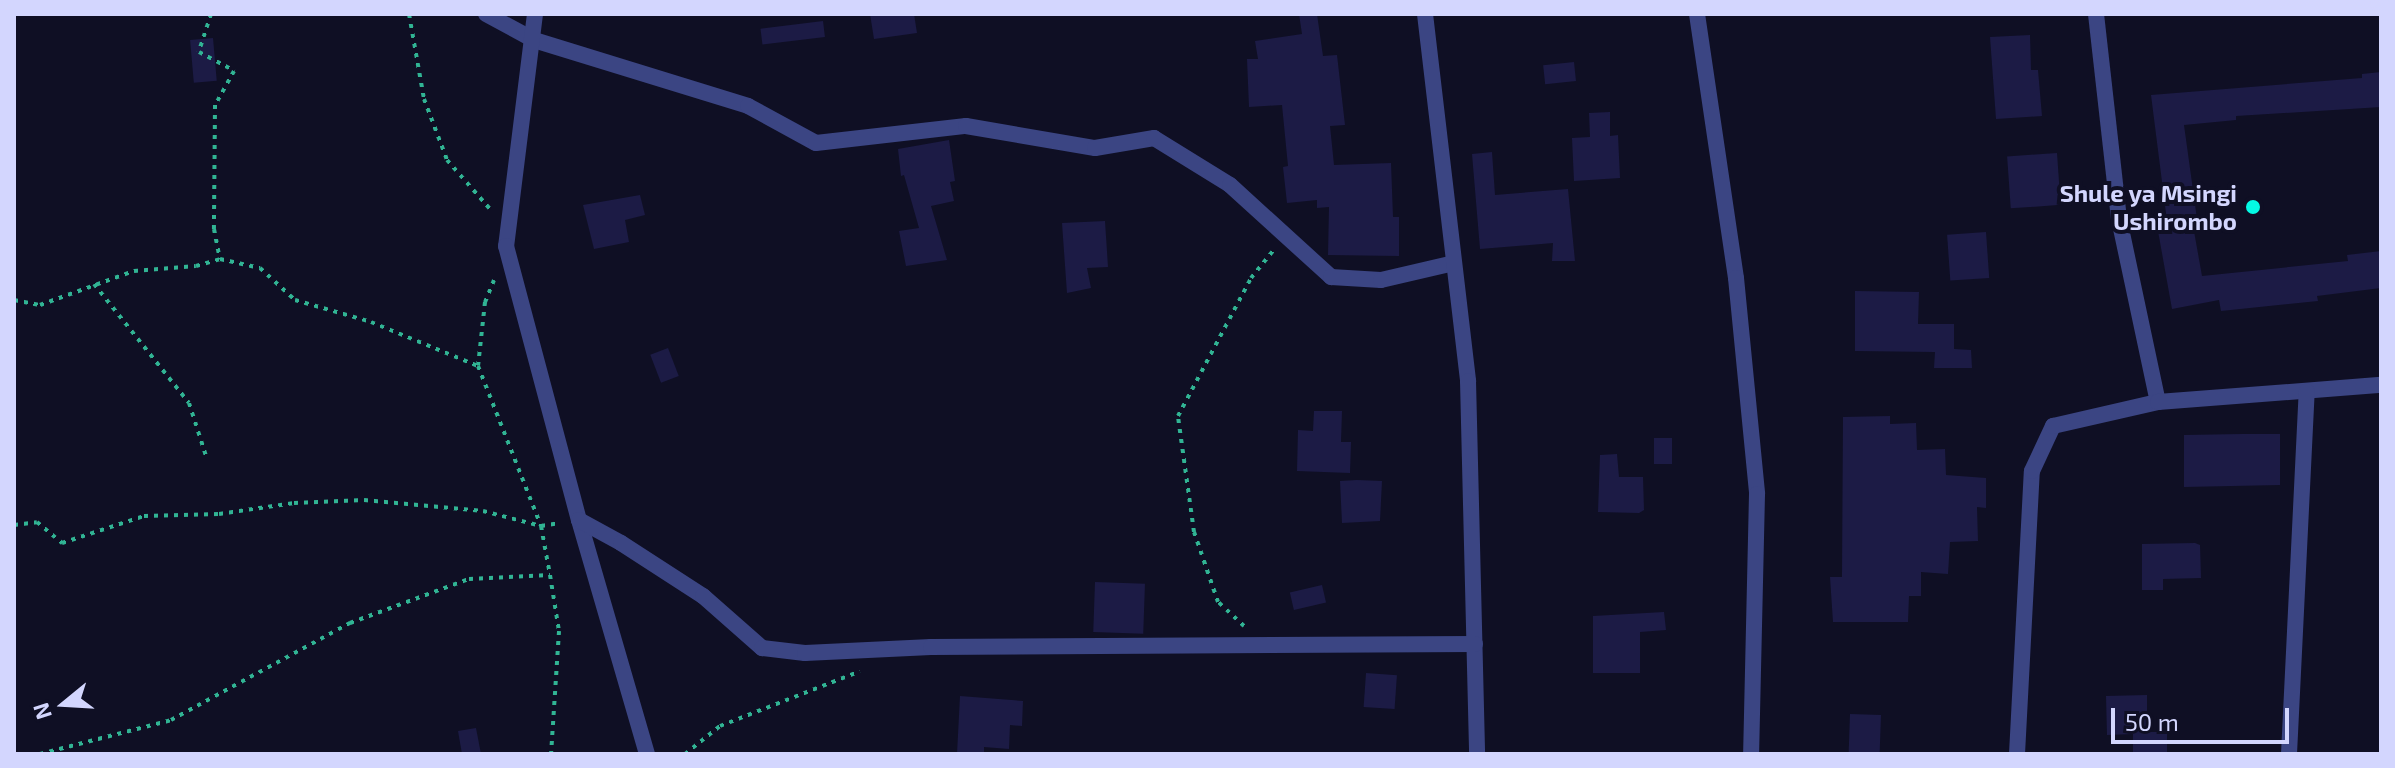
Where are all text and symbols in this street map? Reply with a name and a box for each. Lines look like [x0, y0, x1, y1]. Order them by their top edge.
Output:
place label: Shule ya Msingi Ushirombo [2059, 179, 2237, 235]
marker: Shule ya Msingi Ushirombo [2244, 198, 2262, 216]
north arrow [24, 664, 104, 744]
scale bar [2115, 692, 2293, 742]
text: N [26, 700, 56, 723]
text: 50 m [2125, 707, 2179, 736]

